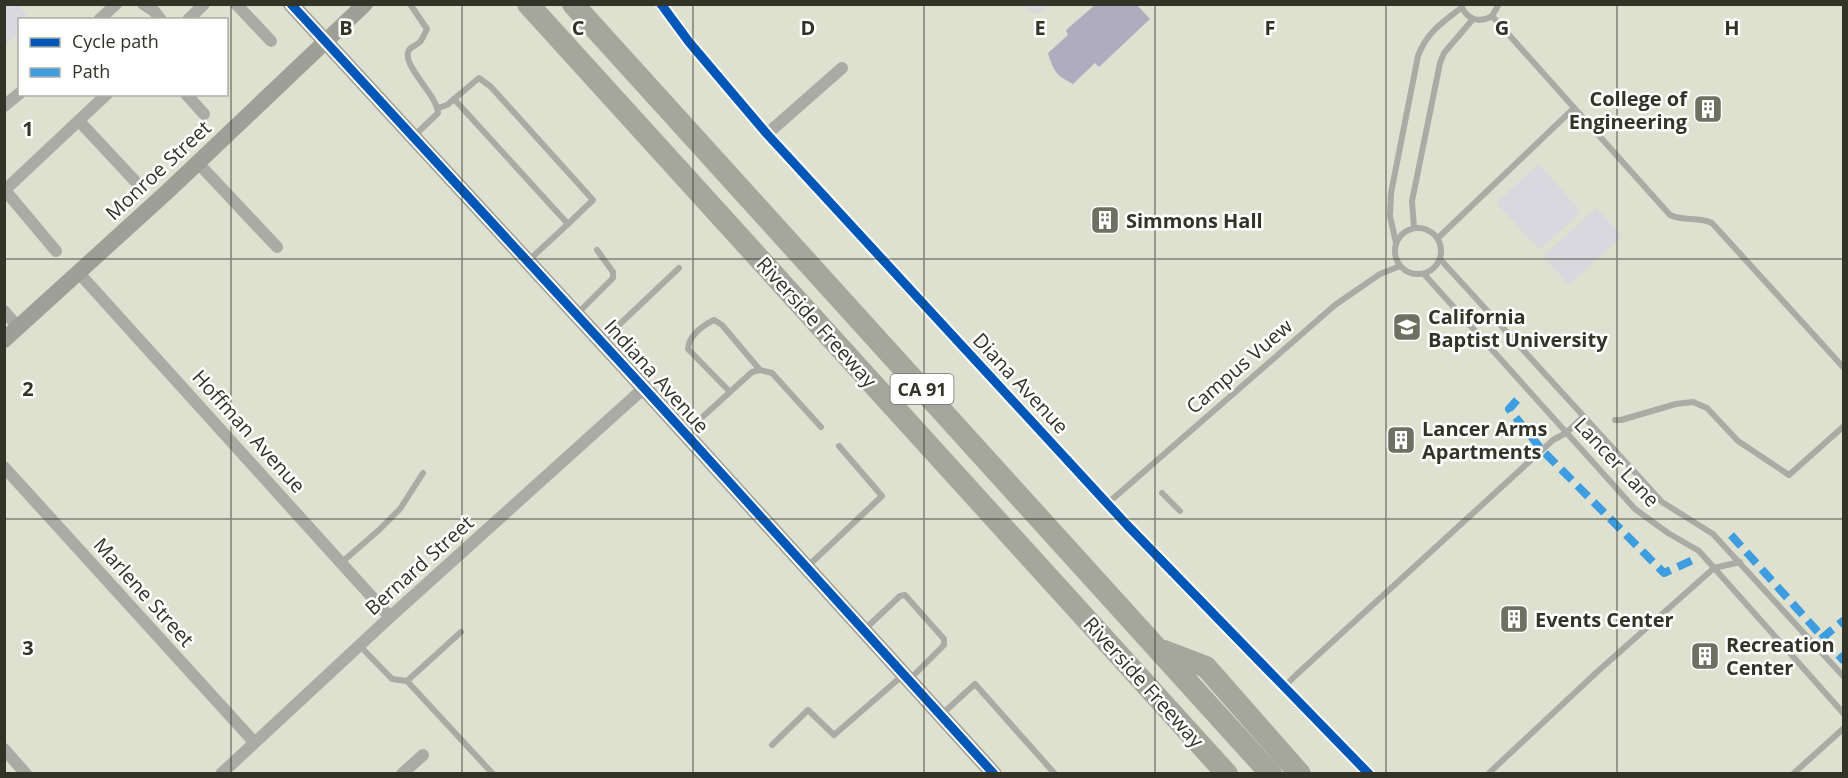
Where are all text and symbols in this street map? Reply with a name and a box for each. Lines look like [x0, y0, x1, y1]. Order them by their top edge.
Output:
text: B [339, 14, 353, 41]
text: C [572, 14, 585, 41]
text: D [801, 14, 815, 41]
text: E [1034, 14, 1046, 41]
text: F [1265, 14, 1275, 41]
text: G [1495, 14, 1509, 41]
text: H [1724, 14, 1740, 41]
legend [18, 18, 228, 96]
text: Cycle path [72, 29, 159, 53]
text: Path [72, 59, 110, 83]
place label: College of Engineering [1569, 85, 1688, 135]
building icon: College of Engineering [1692, 93, 1724, 125]
street label: Monroe Street [100, 114, 216, 226]
text: 1 [22, 115, 34, 142]
building icon: Simmons Hall [1089, 204, 1121, 236]
place label: Simmons Hall [1126, 207, 1263, 234]
street label: Riverside Freeway [751, 251, 884, 394]
place label: California Baptist University [1428, 303, 1608, 353]
school or university icon: California Baptist University [1391, 311, 1423, 343]
street label: Campus Vuew [1180, 312, 1298, 420]
street label: Indiana Avenue [599, 313, 715, 439]
street label: Diana Avenue [967, 327, 1075, 439]
street label: Hoffman Avenue [186, 364, 312, 498]
road number: CA 91 [890, 374, 954, 404]
text: 2 [22, 375, 34, 402]
street label: Lancer Lane [1569, 411, 1665, 513]
place label: Lancer Arms Apartments [1422, 415, 1547, 465]
building icon: Lancer Arms Apartments [1385, 424, 1417, 456]
street label: Bernard Street [359, 509, 479, 621]
street label: Marlene Street [88, 532, 200, 652]
building icon: Events Center [1498, 603, 1530, 635]
place label: Events Center [1535, 606, 1674, 633]
street label: Riverside Freeway [1078, 611, 1211, 754]
place label: Recreation Center [1726, 631, 1835, 681]
text: 3 [22, 634, 34, 661]
building icon: Recreation Center [1689, 640, 1721, 672]

